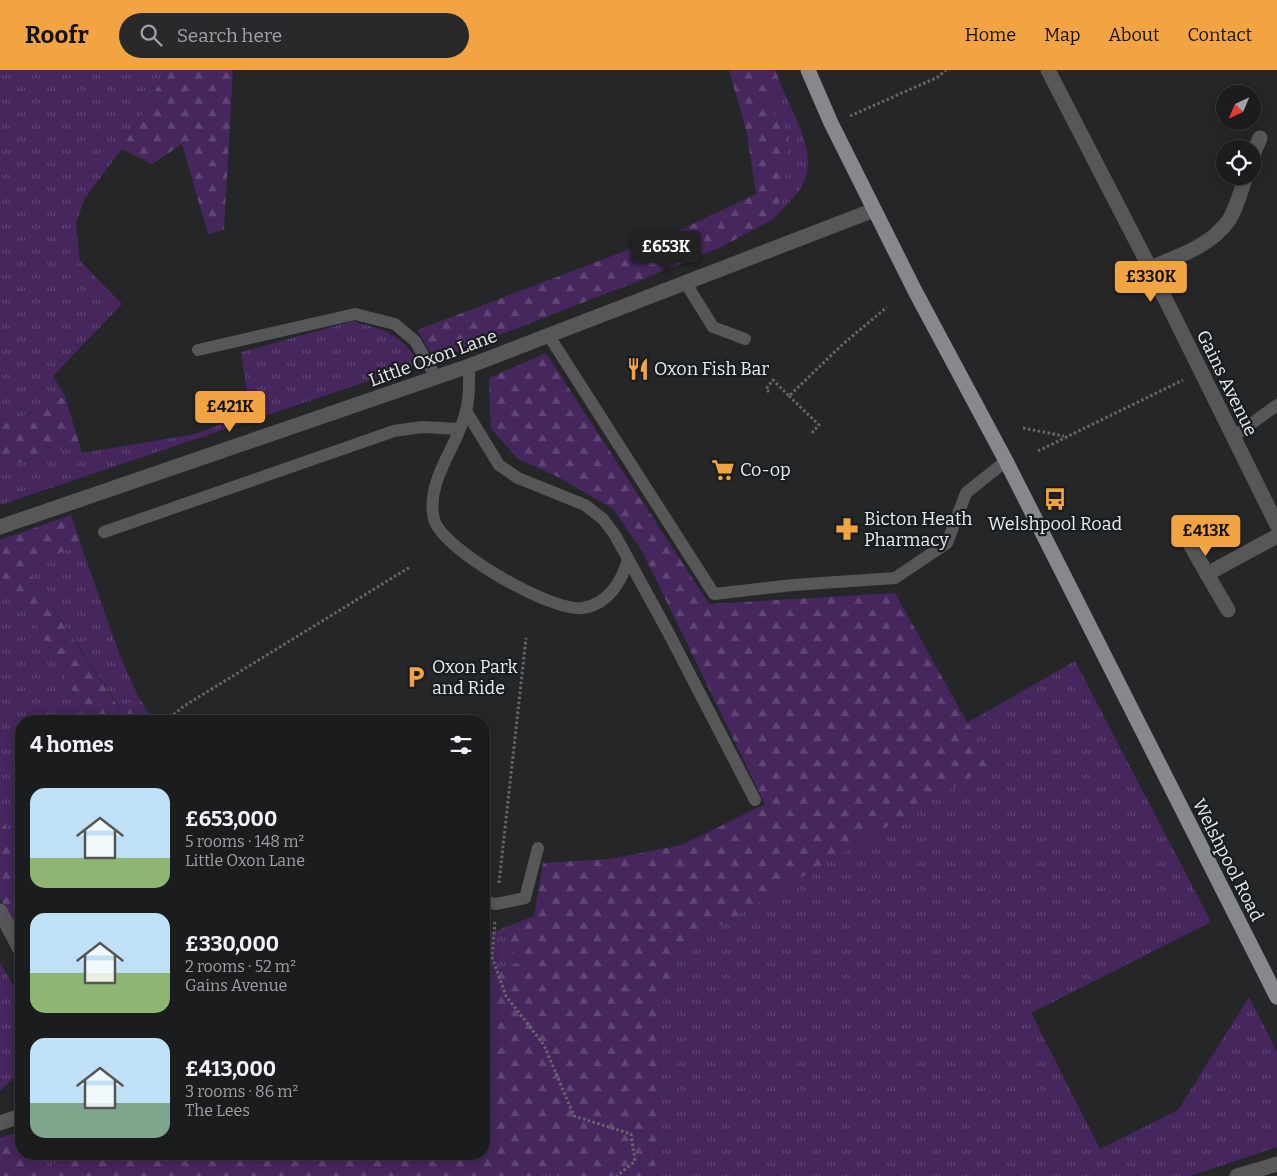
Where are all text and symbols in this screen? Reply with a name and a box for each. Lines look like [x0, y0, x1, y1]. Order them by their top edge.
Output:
search box [119, 13, 469, 58]
text: Roofr [25, 21, 89, 49]
icon: search [137, 21, 165, 49]
text: Search here [177, 24, 282, 47]
text: Home [965, 24, 1016, 46]
text: Map [1044, 24, 1080, 46]
text: About [1108, 24, 1159, 46]
text: Contact [1187, 24, 1252, 46]
north arrow [1216, 85, 1261, 130]
map controls [1216, 85, 1261, 185]
button: locate [1216, 140, 1261, 185]
pin: £653K [631, 230, 701, 273]
text: £653K [642, 237, 690, 256]
pin: £330K [1116, 260, 1186, 303]
text: £330K [1126, 267, 1176, 286]
street label: Little Oxon Lane [366, 325, 500, 391]
street label: Gains Avenue [1192, 326, 1262, 440]
restaurant icon: Oxon Fish Bar [625, 356, 651, 382]
place label: Oxon Fish Bar [654, 358, 769, 380]
pin: £421K [195, 390, 265, 433]
text: £421K [206, 397, 254, 416]
supermarket icon: Co-op [710, 457, 736, 483]
place label: Co-op [740, 459, 791, 481]
bus stop icon: Welshpool Road [1042, 486, 1068, 512]
place label: Bicton Heath Pharmacy [864, 508, 972, 551]
place label: Welshpool Road [988, 513, 1123, 535]
pin: £413K [1171, 514, 1241, 557]
pharmacy icon: Bicton Heath Pharmacy [834, 516, 860, 542]
text: £413K [1182, 521, 1230, 540]
place label: Oxon Park and Ride [432, 656, 518, 699]
parking icon: Oxon Park and Ride [403, 664, 429, 690]
icon: filters [447, 731, 475, 759]
text: 4 homes [30, 732, 114, 758]
street label: Welshpool Road [1188, 795, 1268, 925]
text: £653,000 [185, 806, 277, 832]
icon: home [70, 808, 130, 868]
text: 5 rooms · 148 m² [185, 832, 304, 851]
text: Little Oxon Lane [185, 851, 305, 870]
text: £330,000 [185, 931, 279, 957]
icon: home [70, 933, 130, 993]
text: 2 rooms · 52 m² [185, 957, 296, 976]
text: Gains Avenue [185, 976, 287, 995]
text: £413,000 [185, 1056, 276, 1082]
icon: home [70, 1058, 130, 1118]
text: 3 rooms · 86 m² [185, 1082, 298, 1101]
text: The Lees [185, 1101, 250, 1120]

